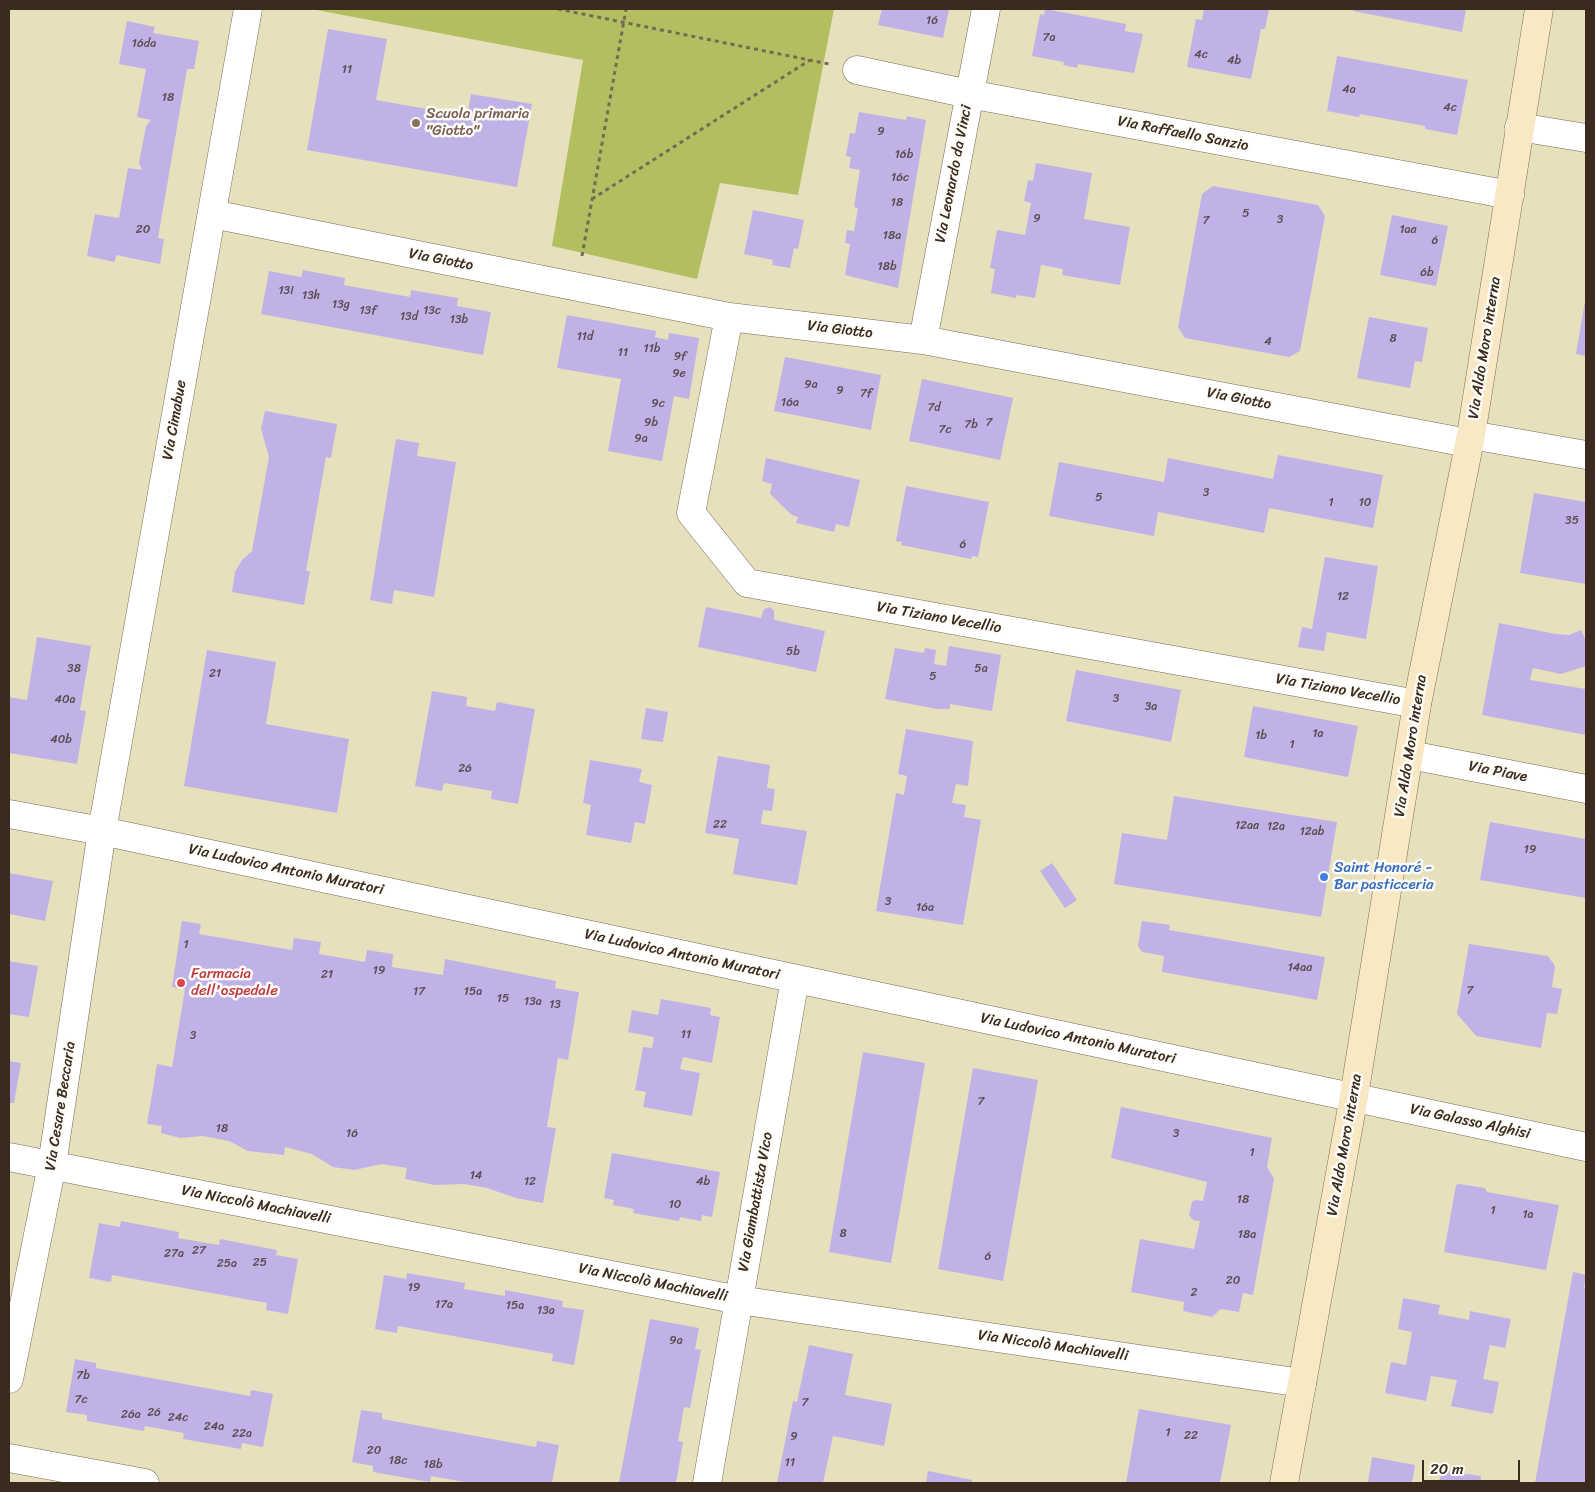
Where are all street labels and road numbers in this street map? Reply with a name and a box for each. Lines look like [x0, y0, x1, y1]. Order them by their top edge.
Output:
street label: Via Leonardo da Vinci [932, 104, 976, 244]
street label: Via Raffaello Sanzio [1116, 112, 1250, 156]
street label: Via Giotto [407, 245, 475, 275]
street label: Via Aldo Moro interna [1465, 276, 1505, 420]
street label: Via Giotto [806, 317, 874, 343]
street label: Via Cimabue [159, 379, 191, 461]
street label: Via Giotto [1205, 384, 1273, 414]
street label: Via Tiziano Vecellio [875, 598, 1003, 638]
street label: Via Tiziano Vecellio [1274, 670, 1402, 710]
street label: Via Aldo Moro interna [1391, 674, 1431, 818]
street label: Via Piave [1467, 757, 1529, 787]
street label: Via Ludovico Antonio Muratori [187, 841, 385, 899]
street label: Via Ludovico Antonio Muratori [583, 926, 781, 984]
street label: Via Ludovico Antonio Muratori [979, 1010, 1177, 1068]
street label: Via Cesare Beccaria [42, 1040, 80, 1172]
street label: Via Aldo Moro interna [1324, 1073, 1366, 1217]
street label: Via Galasso Alghisi [1408, 1100, 1532, 1144]
street label: Via Giambattista Vico [735, 1131, 777, 1273]
street label: Via Niccolò Machiavelli [180, 1182, 332, 1228]
street label: Via Niccolò Machiavelli [577, 1260, 729, 1306]
street label: Via Niccolò Machiavelli [977, 1327, 1129, 1365]

